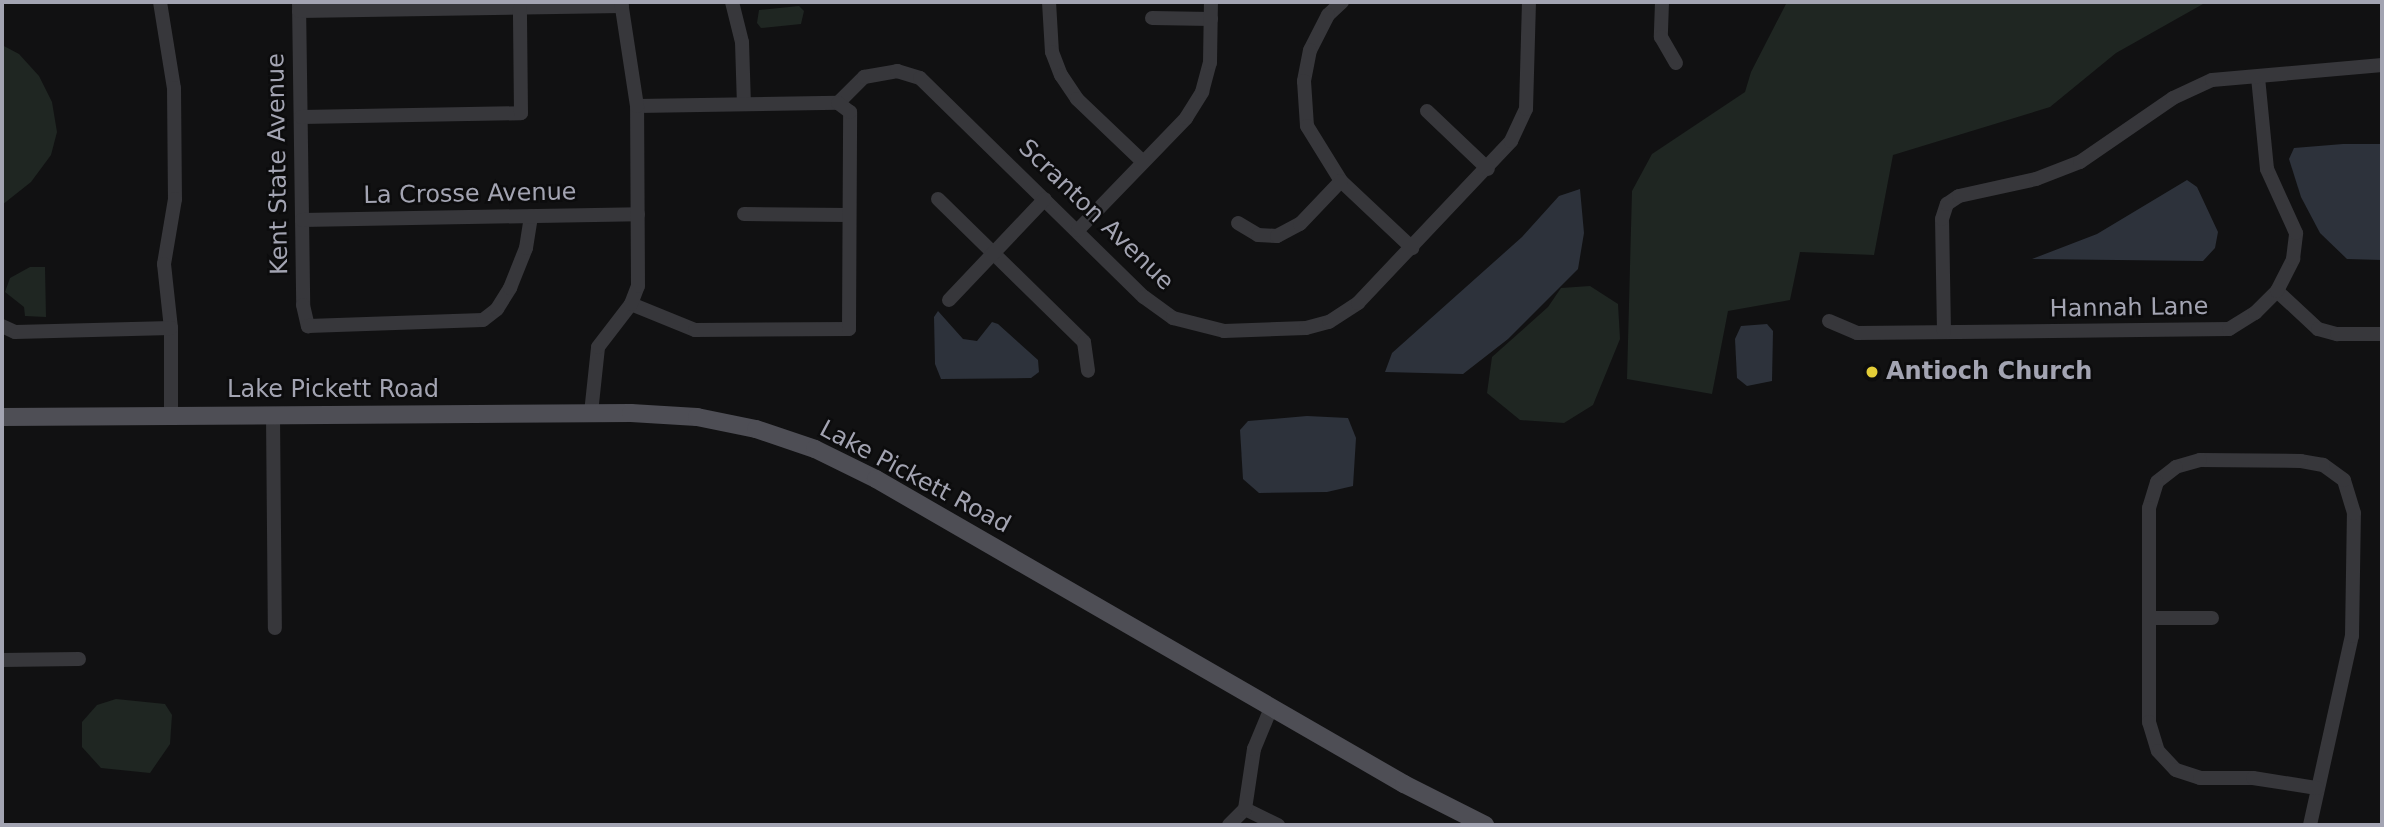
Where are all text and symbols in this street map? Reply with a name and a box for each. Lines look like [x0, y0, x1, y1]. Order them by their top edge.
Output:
street label: Kent State Avenue [262, 53, 294, 275]
street label: Scranton Avenue [1013, 134, 1179, 296]
street label: La Crosse Avenue [363, 178, 577, 210]
street label: Hannah Lane [2049, 292, 2209, 324]
place label: Antioch Church [1886, 358, 2092, 386]
marker: Antioch Church [1864, 364, 1880, 380]
street label: Lake Pickett Road [227, 376, 439, 404]
street label: Lake Pickett Road [815, 415, 1015, 539]

